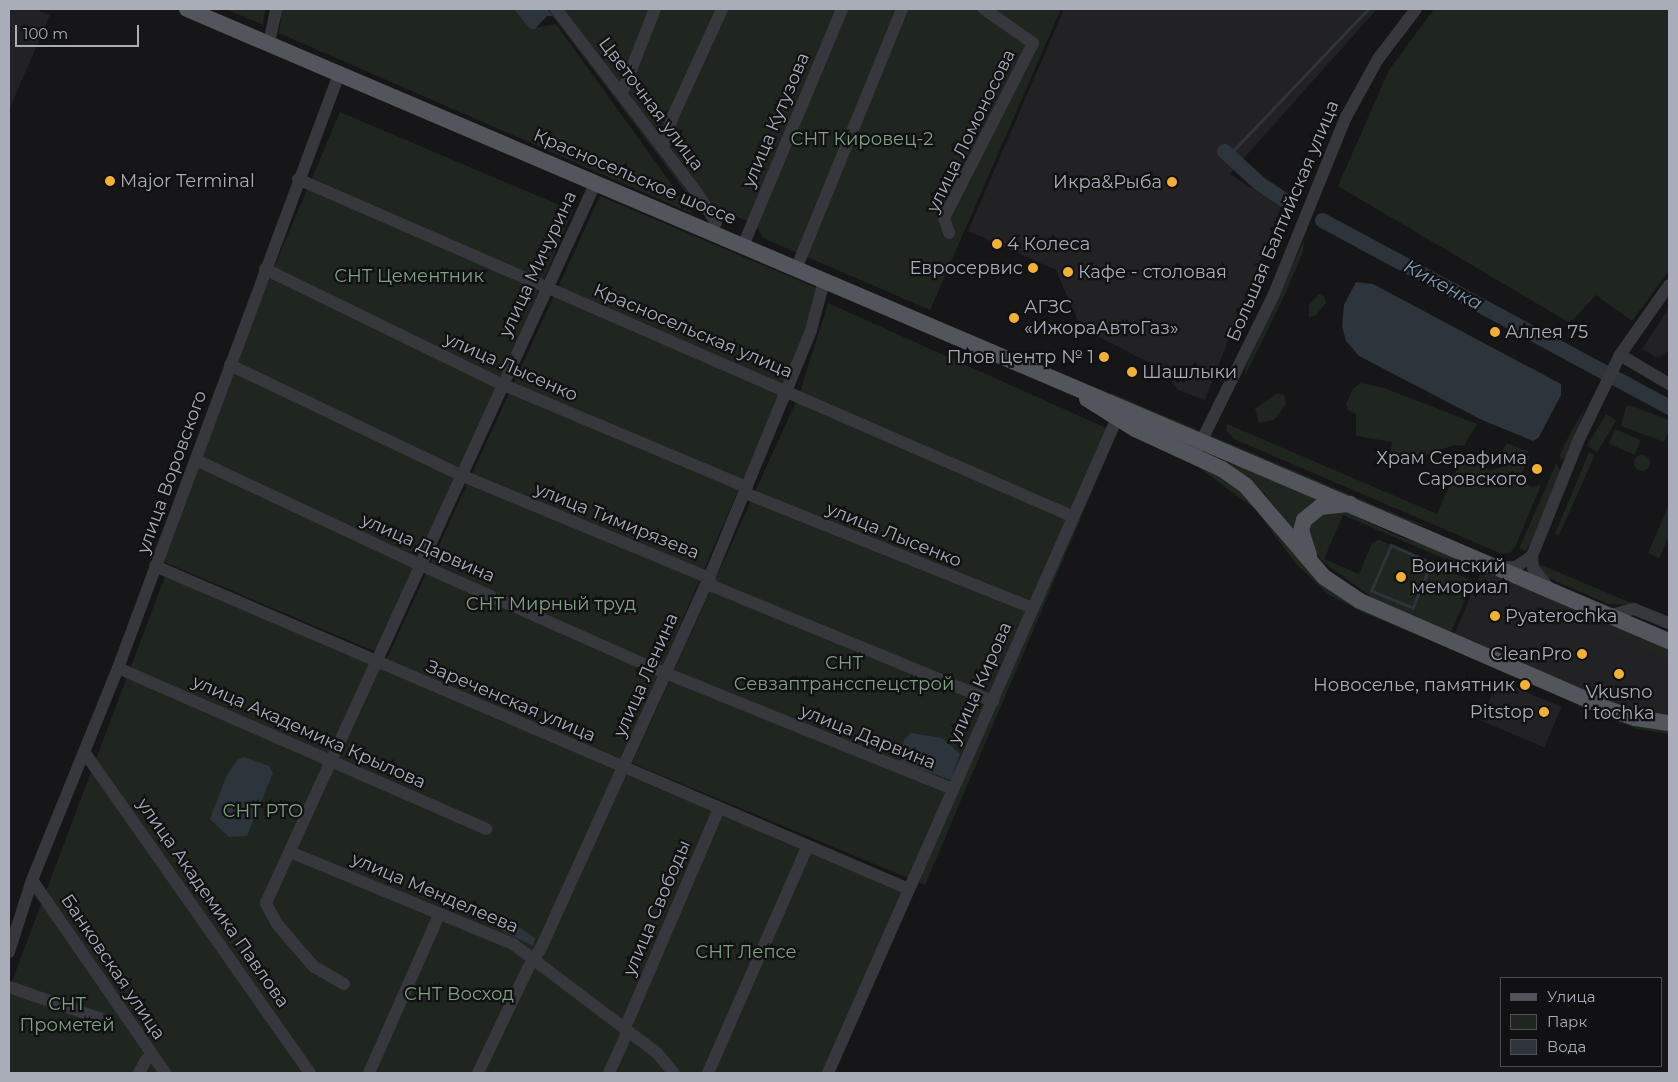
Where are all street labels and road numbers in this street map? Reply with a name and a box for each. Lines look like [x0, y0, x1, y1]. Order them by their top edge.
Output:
street label: Цветочная улица [594, 33, 708, 175]
street label: улица Ломоносова [922, 46, 1020, 216]
street label: улица Кутузова [738, 49, 814, 191]
street label: Большая Балтийская улица [1222, 97, 1344, 345]
street label: Красносельское шоссе [530, 124, 740, 230]
street label: улица Мичурина [495, 187, 581, 341]
street label: Красносельская улица [590, 279, 796, 383]
street label: улица Лысенко [441, 328, 581, 406]
street label: улица Воровского [132, 388, 212, 556]
street label: улица Тимирязева [532, 478, 702, 564]
street label: улица Лысенко [823, 498, 965, 572]
street label: улица Дарвина [358, 509, 498, 587]
street label: улица Ленина [609, 610, 683, 740]
street label: улица Кирова [943, 619, 1017, 747]
street label: Зареченская улица [423, 656, 599, 746]
street label: улица Академика Крылова [189, 671, 429, 793]
street label: улица Дарвина [797, 700, 939, 774]
street label: улица Академика Павлова [132, 794, 294, 1012]
street label: улица Свободы [619, 837, 695, 979]
street label: улица Менделеева [348, 848, 522, 938]
street label: Банковская улица [56, 890, 170, 1044]

